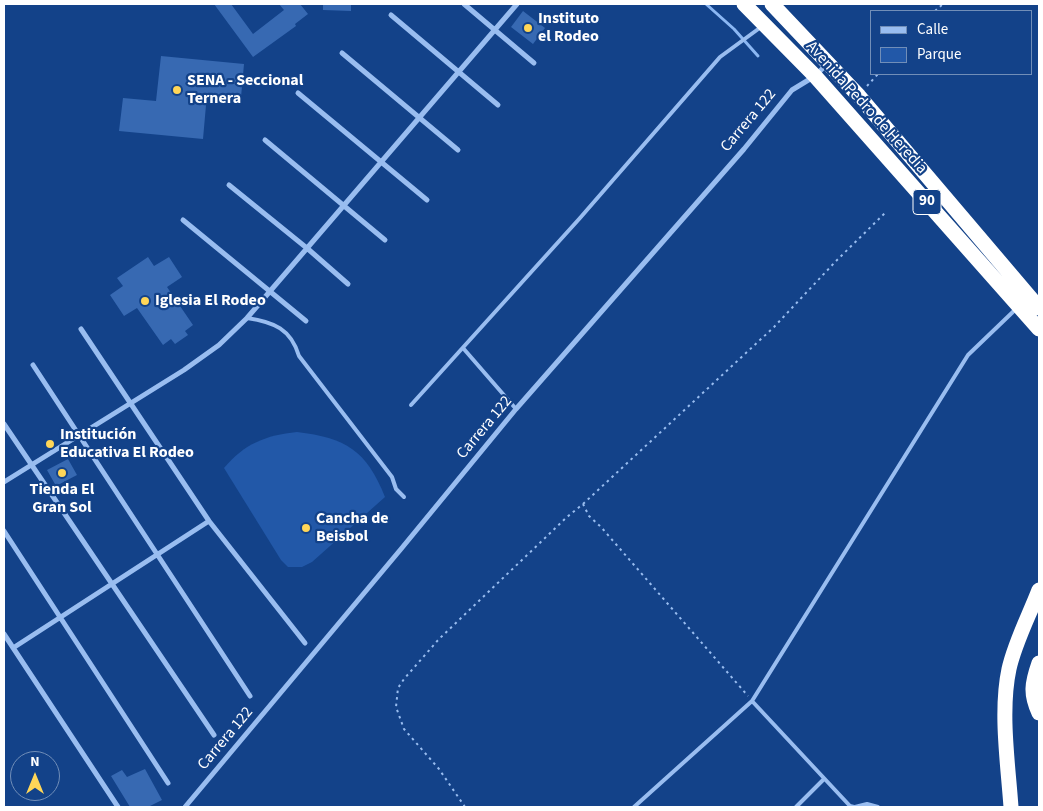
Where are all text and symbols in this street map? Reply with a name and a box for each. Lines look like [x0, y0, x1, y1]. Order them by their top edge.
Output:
place label: Instituto el Rodeo [538, 9, 599, 47]
legend [870, 10, 1033, 75]
text: Calle [917, 19, 948, 40]
marker: Instituto el Rodeo [522, 22, 534, 34]
street label: Avenida Pedro de Heredia [801, 38, 931, 178]
text: Parque [917, 44, 961, 65]
place label: SENA - Seccional Ternera [187, 71, 303, 109]
marker: SENA - Seccional Ternera [171, 84, 183, 96]
street label: Carrera 122 [717, 86, 781, 156]
road number: 90 [913, 190, 941, 214]
place label: Iglesia El Rodeo [155, 291, 266, 311]
marker: Iglesia El Rodeo [139, 295, 151, 307]
street label: Carrera 122 [453, 393, 517, 463]
place label: Institución Educativa El Rodeo [60, 425, 194, 463]
marker: Institución Educativa El Rodeo [44, 438, 56, 450]
marker: Tienda El Gran Sol [56, 467, 68, 479]
place label: Tienda El Gran Sol [30, 480, 94, 518]
place label: Cancha de Beisbol [316, 509, 389, 547]
marker: Cancha de Beisbol [300, 522, 312, 534]
street label: Carrera 122 [194, 704, 258, 774]
north arrow [10, 751, 60, 801]
text: N [30, 752, 40, 772]

